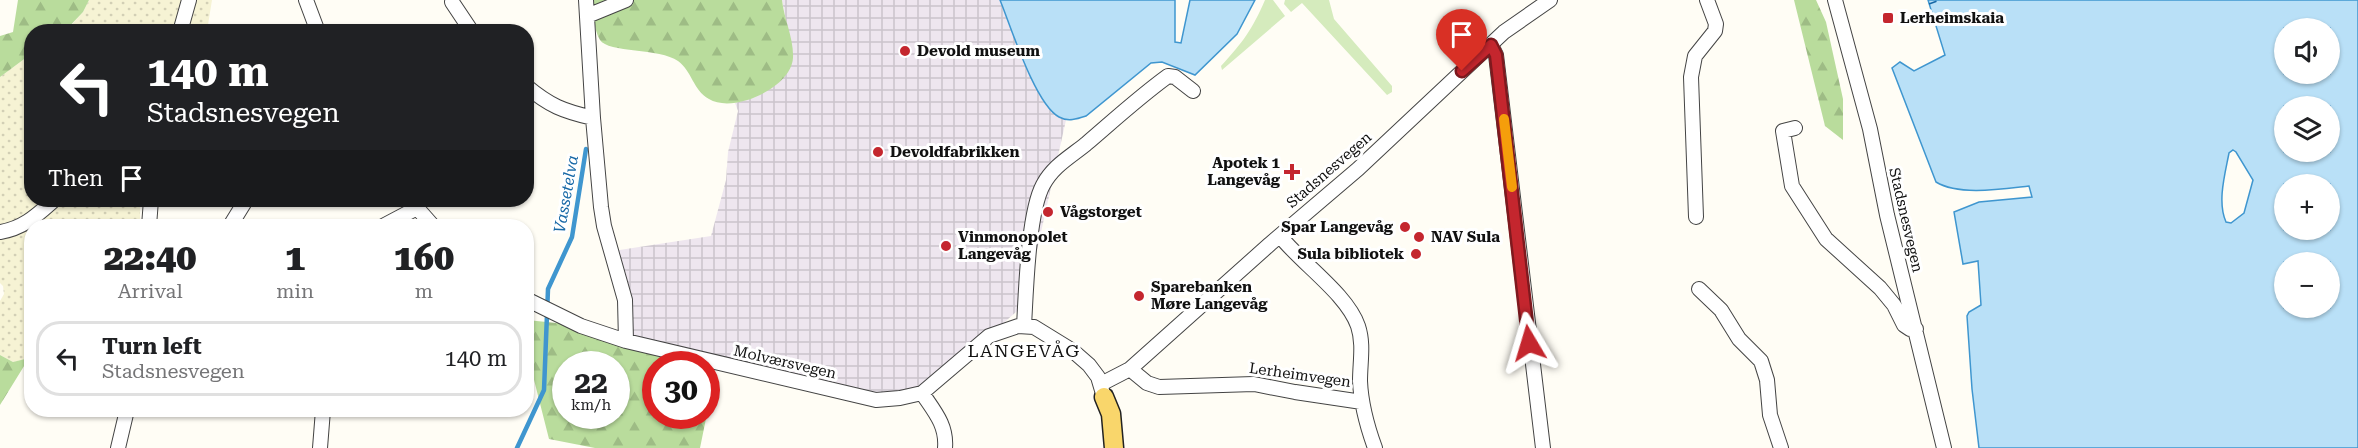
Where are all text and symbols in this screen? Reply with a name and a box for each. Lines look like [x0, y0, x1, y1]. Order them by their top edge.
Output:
pin [1436, 9, 1487, 71]
place label: Lerheimskaia [1900, 9, 2004, 27]
marker: Lerheimskaia [1881, 11, 1895, 25]
icon: arrive [1445, 18, 1478, 51]
map controls [2274, 18, 2340, 318]
button: sound [2274, 18, 2340, 84]
place label: Devold museum [917, 42, 1040, 60]
marker: Devold museum [898, 44, 912, 58]
text: 140 m [147, 47, 269, 96]
icon: left [48, 48, 126, 126]
button: layers [2274, 96, 2340, 162]
text: Stadsnesvegen [147, 97, 340, 129]
street label: Stadsnesvegen [1283, 128, 1376, 212]
place label: Devoldfabrikken [890, 143, 1019, 161]
marker: Devoldfabrikken [871, 145, 885, 159]
water label: Vassetelva [550, 153, 582, 234]
place label: Apotek 1 Langevåg [1207, 154, 1281, 189]
icon: arrive [115, 162, 148, 195]
marker: Apotek 1 Langevåg [1285, 165, 1299, 179]
text: Then [48, 166, 103, 191]
street label: Stadsnesvegen [1885, 166, 1927, 274]
button: + [2274, 174, 2340, 240]
place label: Vågstorget [1060, 203, 1142, 221]
marker: Vågstorget [1041, 205, 1055, 219]
place label: Spar Langevåg [1281, 218, 1394, 236]
marker: Spar Langevåg [1398, 220, 1412, 234]
place label: Vinmonopolet Langevåg [958, 228, 1067, 263]
place label: NAV Sula [1431, 228, 1500, 246]
marker: NAV Sula [1412, 230, 1426, 244]
text: 22:40 [104, 237, 196, 279]
text: 1 [285, 237, 305, 279]
text: 160 [394, 237, 454, 279]
marker: Vinmonopolet Langevåg [939, 239, 953, 253]
place label: Sula bibliotek [1297, 245, 1405, 263]
marker: Sula bibliotek [1409, 247, 1423, 261]
button: − [2274, 252, 2340, 318]
place label: Sparebanken Møre Langevåg [1151, 278, 1268, 313]
text: Arrival [118, 279, 183, 303]
text: min [276, 279, 314, 303]
text: m [415, 279, 433, 303]
marker: Sparebanken Møre Langevåg [1132, 289, 1146, 303]
position arrow [1497, 311, 1561, 375]
text: Turn left [102, 334, 202, 359]
district label: LANGEVÅG [967, 340, 1081, 361]
street label: Molværsvegen [732, 341, 838, 383]
icon: left [51, 342, 84, 375]
text: 140 m [444, 346, 507, 371]
speed limit sign: 30 [642, 351, 720, 429]
text: Stadsnesvegen [102, 359, 245, 383]
street label: Lerheimvegen [1248, 359, 1352, 391]
text: 22 [574, 365, 608, 400]
text: km/h [571, 396, 611, 414]

